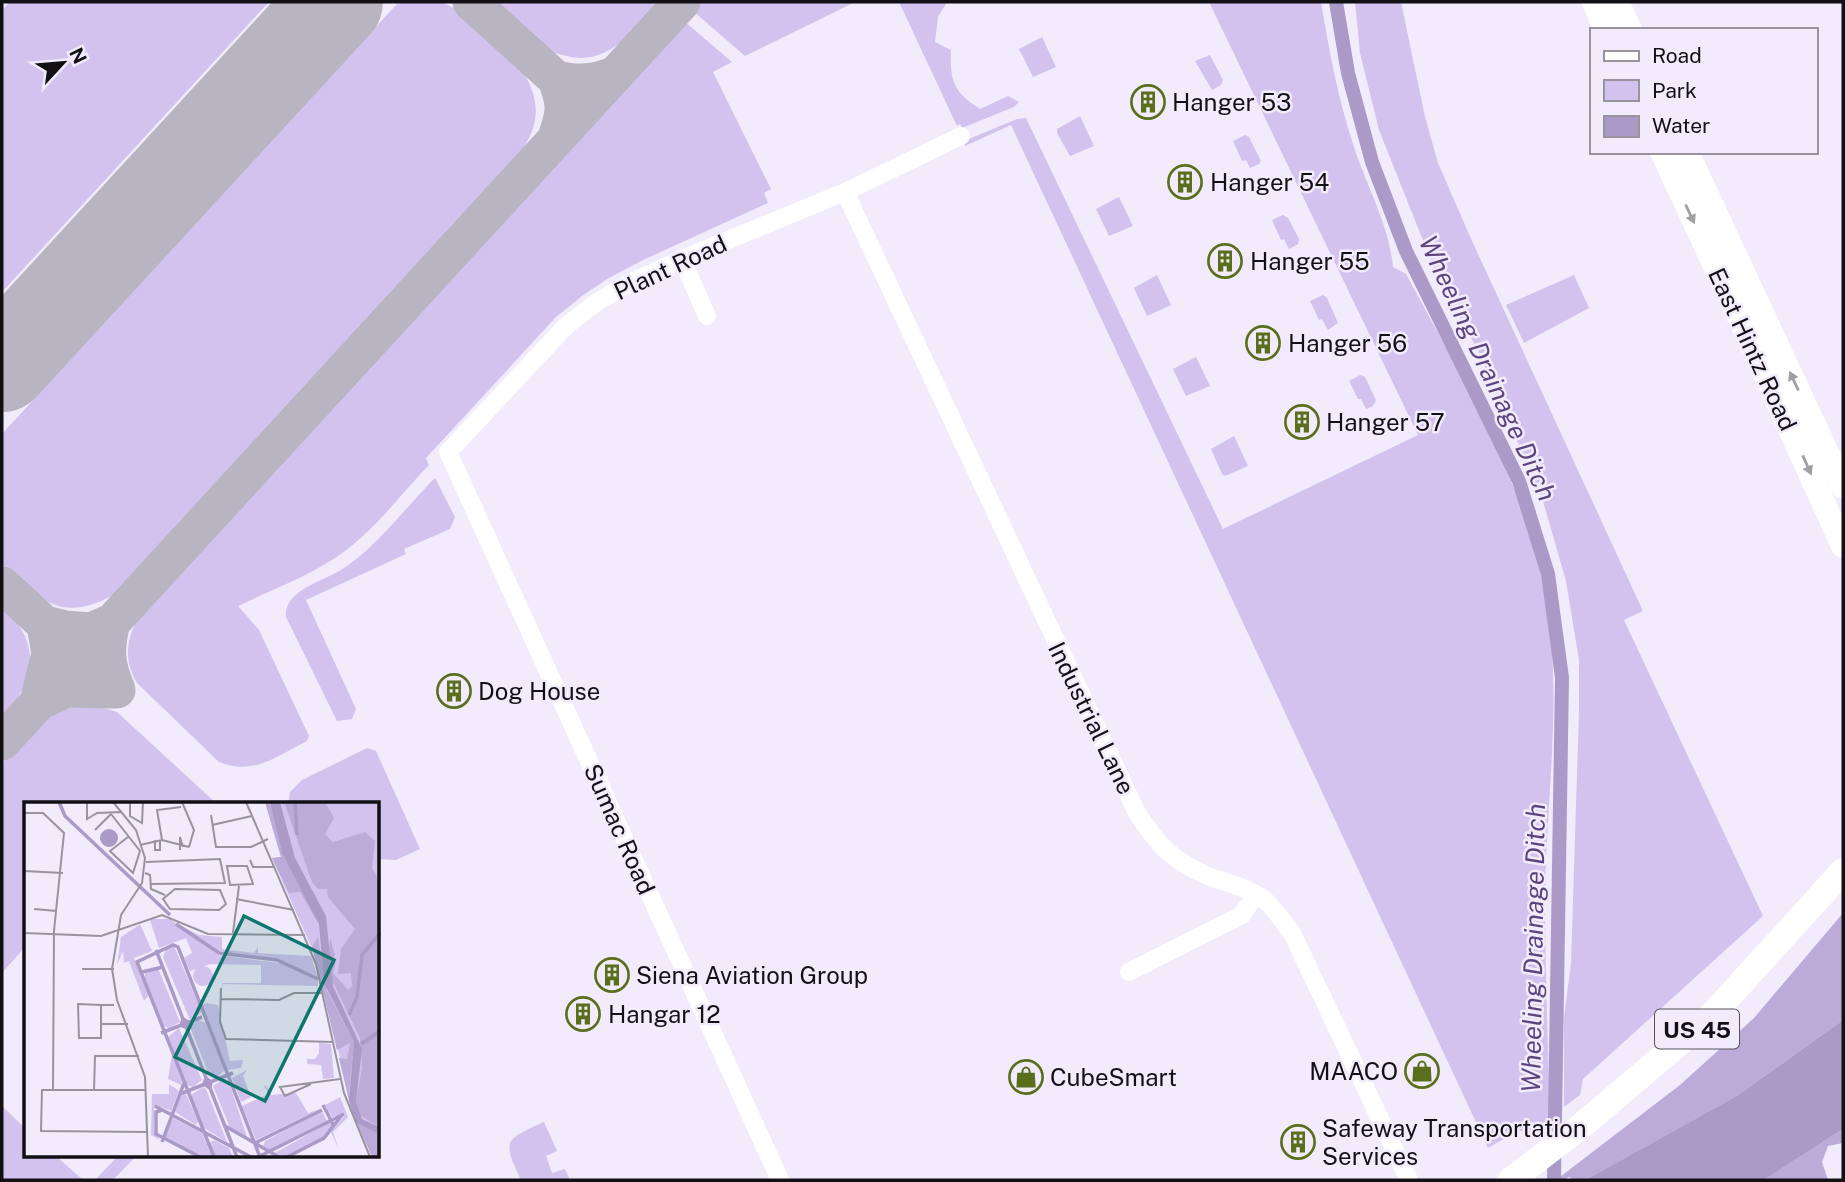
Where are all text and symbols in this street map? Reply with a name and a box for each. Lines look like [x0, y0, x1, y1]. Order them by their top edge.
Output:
north arrow [28, 28, 98, 98]
legend [1590, 28, 1817, 154]
text: Road [1652, 43, 1702, 68]
text: N [65, 44, 91, 67]
text: Park [1652, 78, 1697, 103]
building icon: Hanger 53 [1129, 83, 1167, 121]
place label: Hanger 53 [1172, 88, 1291, 116]
text: Water [1652, 113, 1710, 138]
building icon: Hanger 54 [1166, 163, 1204, 201]
place label: Hanger 54 [1210, 168, 1329, 196]
one-way arrow [1685, 204, 1696, 224]
street label: Plant Road [609, 229, 731, 305]
water label: Wheeling Drainage Ditch [1413, 230, 1563, 506]
building icon: Hanger 55 [1206, 242, 1244, 280]
place label: Hanger 55 [1250, 247, 1370, 275]
street label: East Hintz Road [1703, 263, 1803, 435]
building icon: Hanger 56 [1244, 324, 1282, 362]
place label: Hanger 56 [1288, 329, 1407, 357]
one-way arrow [1788, 371, 1800, 391]
building icon: Hanger 57 [1283, 403, 1321, 441]
place label: Hanger 57 [1326, 408, 1445, 436]
one-way arrow [1801, 455, 1813, 475]
street label: Industrial Lane [1043, 637, 1141, 799]
building icon: Dog House [435, 672, 473, 710]
place label: Dog House [478, 677, 600, 705]
street label: Sumac Road [579, 759, 661, 899]
inset map [24, 802, 380, 1158]
water label: Wheeling Drainage Ditch [1515, 803, 1551, 1093]
building icon: Siena Aviation Group [593, 956, 631, 994]
place label: Siena Aviation Group [636, 961, 868, 989]
building icon: Hangar 12 [564, 995, 602, 1033]
place label: Hangar 12 [608, 1000, 721, 1028]
road number: US 45 [1655, 1010, 1739, 1048]
shop icon: MAACO [1403, 1052, 1441, 1090]
place label: MAACO [1309, 1057, 1398, 1085]
shop icon: CubeSmart [1007, 1058, 1045, 1096]
place label: CubeSmart [1050, 1063, 1177, 1091]
place label: Safeway Transportation Services [1322, 1114, 1587, 1170]
building icon: Safeway Transportation Services [1279, 1123, 1317, 1161]

